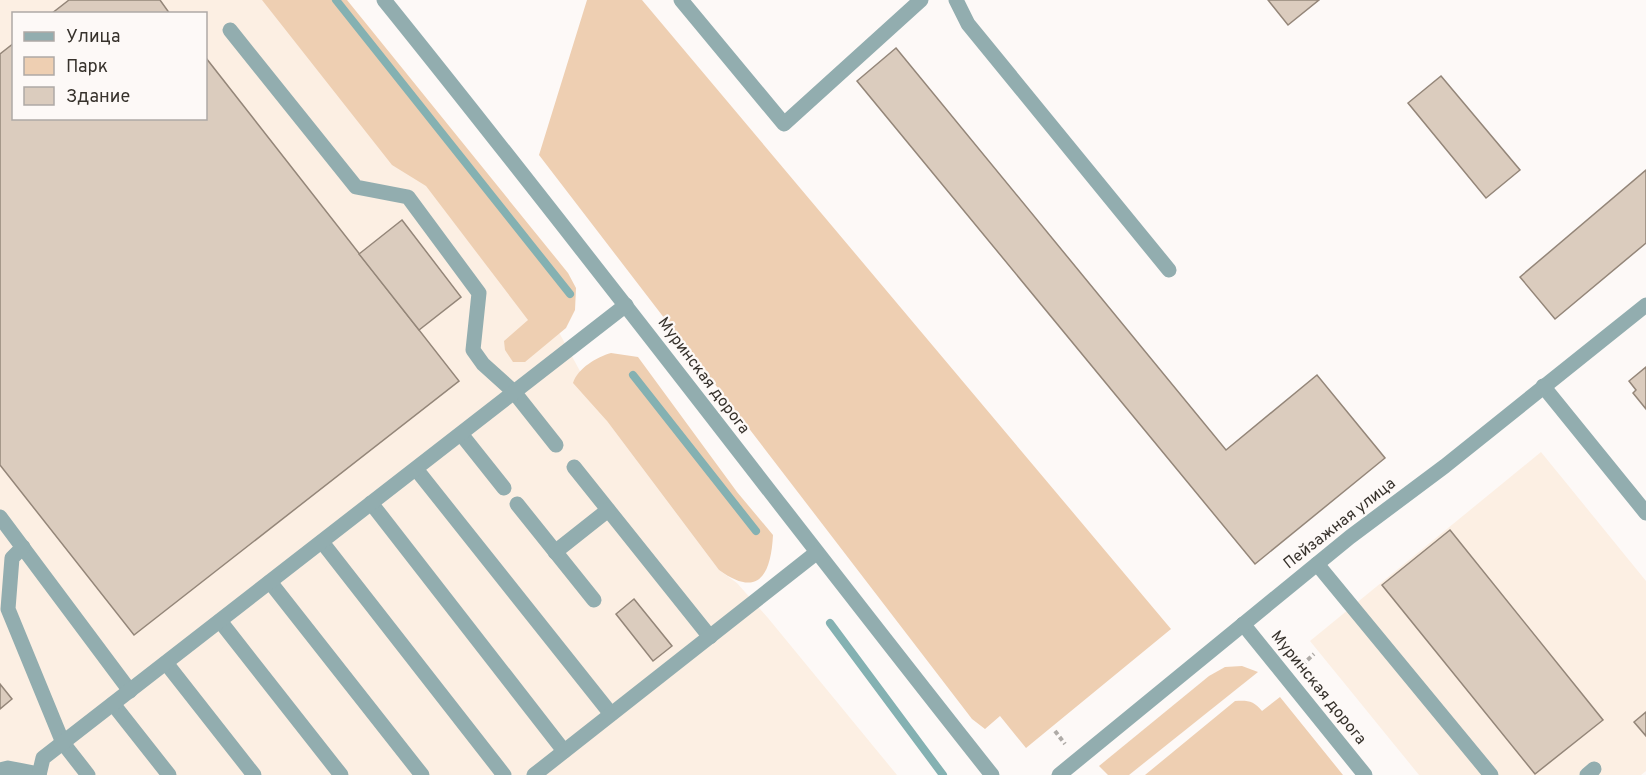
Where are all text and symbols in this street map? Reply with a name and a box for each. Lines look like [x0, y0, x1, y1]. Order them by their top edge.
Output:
legend [12, 12, 207, 120]
text: Улица [66, 26, 120, 49]
text: Парк [66, 56, 108, 79]
text: Здание [66, 86, 130, 109]
street label: Муринская дорога [653, 314, 753, 438]
street label: Пейзажная улица [1280, 474, 1400, 574]
street label: Муринская дорога [1266, 627, 1370, 749]

